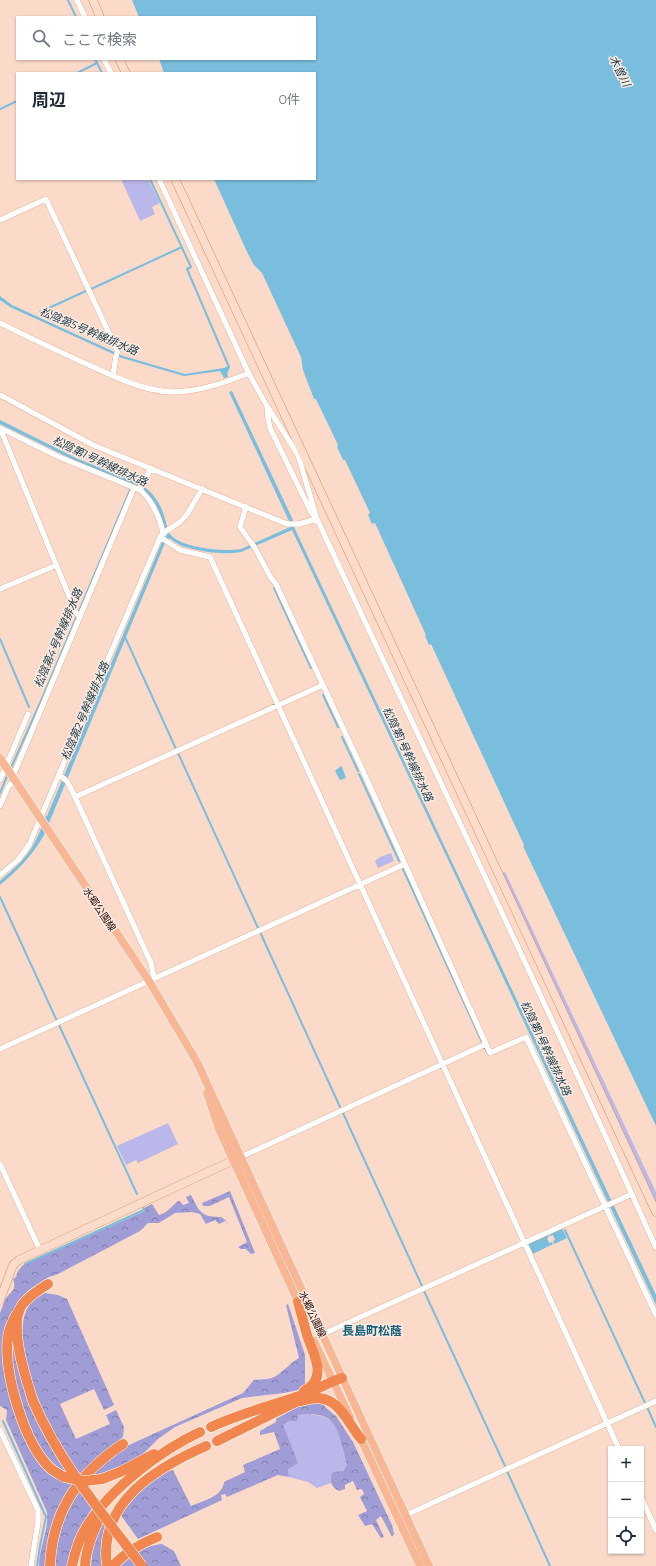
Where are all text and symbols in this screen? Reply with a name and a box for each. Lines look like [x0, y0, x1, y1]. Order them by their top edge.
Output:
search box [16, 16, 316, 60]
icon: search [30, 27, 52, 49]
text: ここで検索 [62, 30, 137, 49]
water label: 木曽川 [606, 53, 634, 90]
text: 周辺 [32, 90, 66, 110]
text: 0件 [278, 91, 300, 107]
water label: 松陰第5号幹線排水路 [38, 304, 141, 358]
water label: 松陰第1号幹線排水路 [50, 433, 151, 490]
water label: 松陰第4号幹線排水路 [31, 585, 86, 690]
water label: 松陰第2号幹線排水路 [58, 659, 112, 762]
water label: 松陰第1号幹線排水路 [380, 704, 437, 805]
street label: 水郷公園線 [80, 885, 119, 934]
water label: 松陰第1号幹線排水路 [518, 998, 575, 1099]
street label: 水郷公園線 [296, 1289, 329, 1340]
district label: 長島町松蔭 [342, 1323, 402, 1338]
map controls [608, 1446, 644, 1554]
button: + [608, 1446, 644, 1482]
button: − [608, 1482, 644, 1518]
button: locate [608, 1518, 644, 1554]

